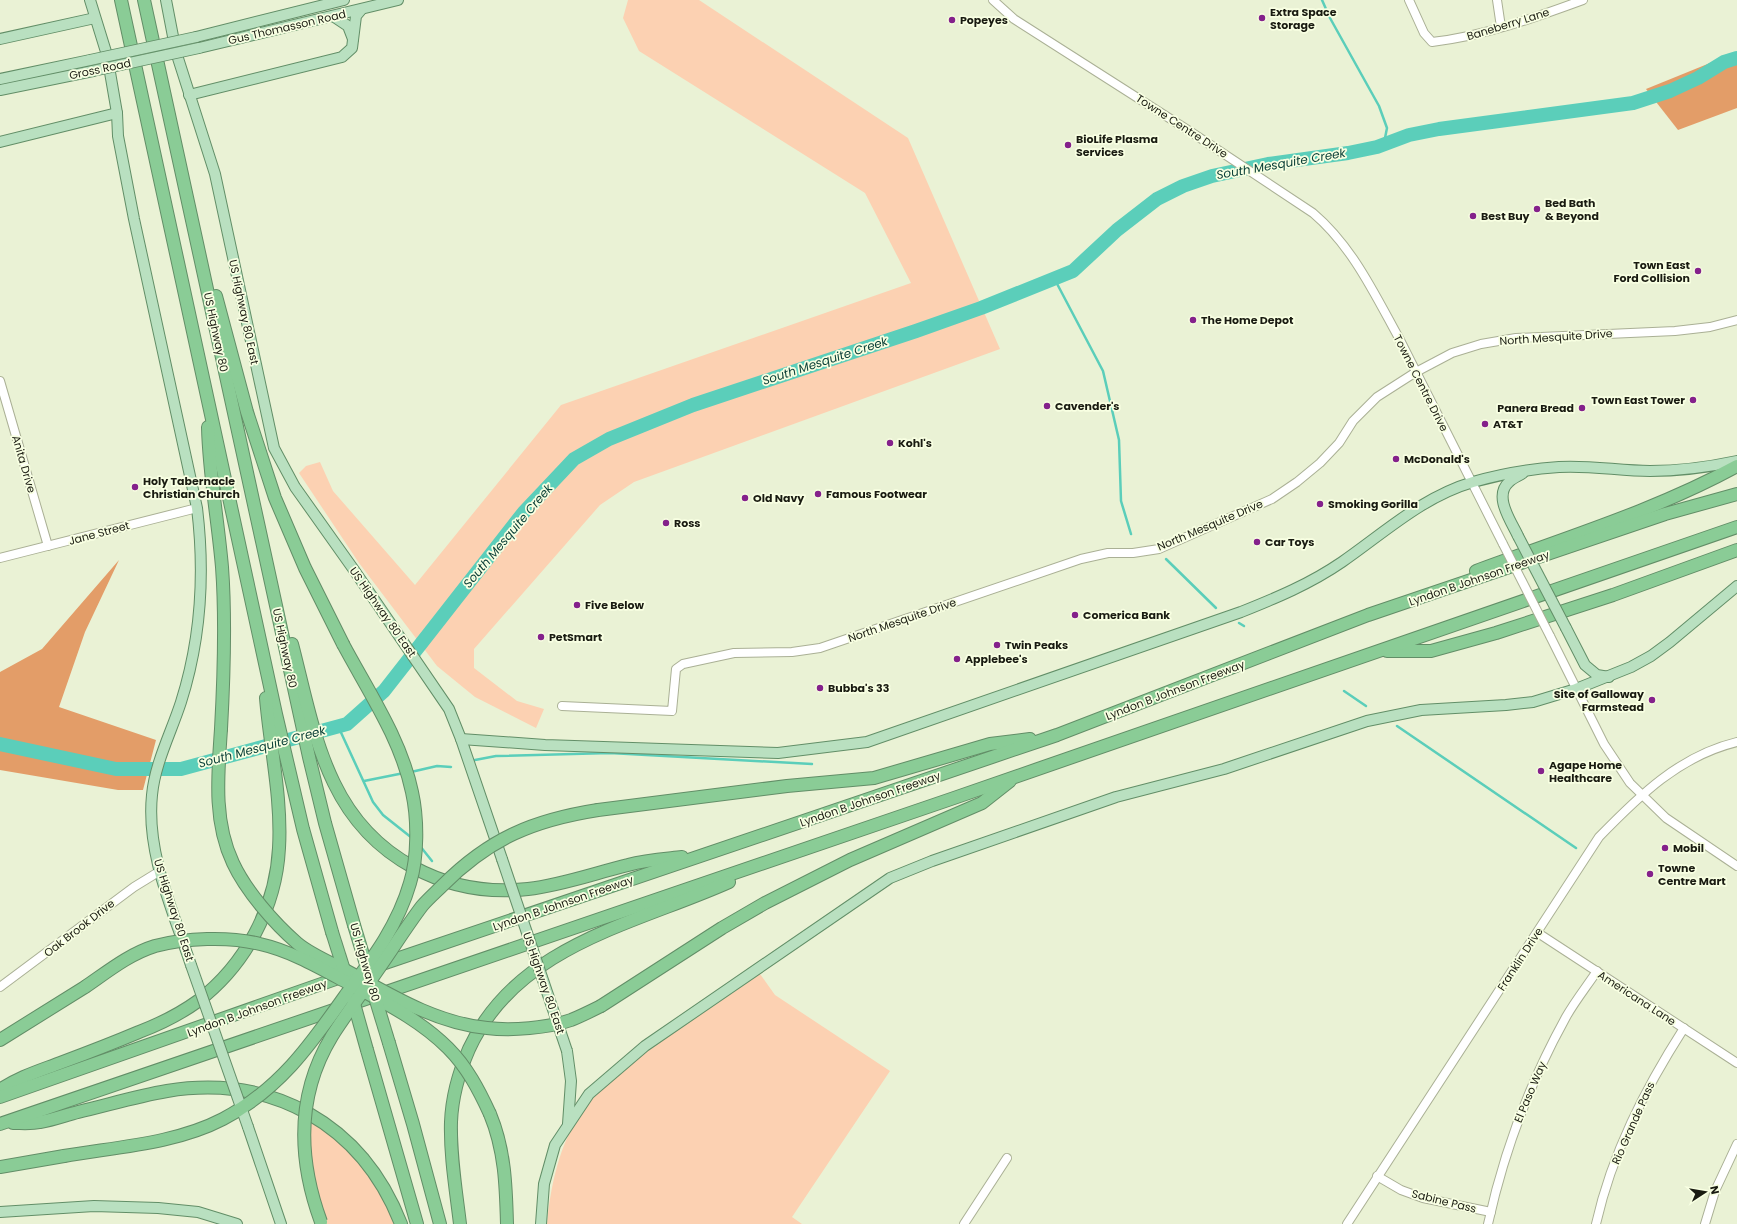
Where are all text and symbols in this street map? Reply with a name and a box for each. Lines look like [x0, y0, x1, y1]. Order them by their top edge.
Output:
place label: Extra Space Storage [1270, 4, 1337, 33]
street label: Baneberry Lane [1465, 4, 1551, 44]
street label: Gus Thomasson Road [227, 6, 347, 48]
place label: Popeyes [960, 12, 1008, 28]
marker: Extra Space Storage [1257, 13, 1267, 23]
marker: Popeyes [947, 15, 957, 25]
street label: Gross Road [68, 55, 132, 83]
street label: Towne Centre Drive [1133, 90, 1231, 162]
place label: BioLife Plasma Services [1076, 131, 1158, 160]
marker: BioLife Plasma Services [1063, 140, 1073, 150]
water label: South Mesquite Creek [1215, 144, 1348, 183]
place label: Bed Bath & Beyond [1545, 195, 1599, 224]
marker: Bed Bath & Beyond [1532, 204, 1542, 214]
place label: Best Buy [1481, 208, 1530, 224]
marker: Best Buy [1468, 211, 1478, 221]
place label: Town East Ford Collision [1614, 257, 1691, 286]
street label: US Highway 80 East [225, 258, 263, 366]
marker: Town East Ford Collision [1693, 266, 1703, 276]
street label: US Highway 80 [200, 291, 232, 373]
place label: The Home Depot [1201, 312, 1294, 328]
marker: The Home Depot [1188, 315, 1198, 325]
street label: North Mesquite Drive [1499, 325, 1613, 349]
water label: South Mesquite Creek [760, 332, 891, 389]
street label: Towne Centre Drive [1390, 332, 1452, 434]
place label: Town East Tower [1591, 392, 1685, 408]
marker: Town East Tower [1688, 395, 1698, 405]
place label: Cavender's [1055, 398, 1119, 414]
place label: Panera Bread [1497, 400, 1574, 416]
marker: Cavender's [1042, 401, 1052, 411]
marker: Panera Bread [1577, 403, 1587, 413]
place label: AT&T [1493, 416, 1523, 432]
marker: AT&T [1480, 419, 1490, 429]
street label: Anita Drive [8, 433, 40, 495]
place label: Kohl's [898, 435, 932, 451]
marker: Kohl's [885, 438, 895, 448]
place label: McDonald's [1404, 451, 1470, 467]
marker: McDonald's [1391, 454, 1401, 464]
place label: Holy Tabernacle Christian Church [143, 473, 240, 502]
water label: South Mesquite Creek [459, 479, 557, 591]
marker: Holy Tabernacle Christian Church [130, 482, 140, 492]
place label: Famous Footwear [826, 486, 927, 502]
marker: Famous Footwear [813, 489, 823, 499]
place label: Old Navy [753, 490, 804, 506]
marker: Old Navy [740, 493, 750, 503]
street label: North Mesquite Drive [1155, 495, 1265, 555]
place label: Smoking Gorilla [1328, 496, 1418, 512]
marker: Smoking Gorilla [1315, 499, 1325, 509]
place label: Ross [674, 515, 700, 531]
street label: Jane Street [67, 517, 131, 549]
marker: Ross [661, 518, 671, 528]
place label: Car Toys [1265, 534, 1315, 550]
marker: Car Toys [1252, 537, 1262, 547]
street label: Lyndon B Johnson Freeway [1407, 546, 1552, 610]
street label: US Highway 80 East [346, 564, 420, 660]
street label: North Mesquite Drive [846, 594, 958, 646]
place label: Five Below [585, 597, 645, 613]
marker: Five Below [572, 600, 582, 610]
street label: US Highway 80 [269, 607, 301, 689]
place label: Comerica Bank [1083, 607, 1170, 623]
marker: Comerica Bank [1070, 610, 1080, 620]
place label: PetSmart [549, 629, 603, 645]
marker: PetSmart [536, 632, 546, 642]
place label: Twin Peaks [1005, 637, 1068, 653]
marker: Twin Peaks [992, 640, 1002, 650]
place label: Applebee's [965, 651, 1028, 667]
marker: Applebee's [952, 654, 962, 664]
street label: Lyndon B Johnson Freeway [1103, 656, 1248, 724]
place label: Bubba's 33 [828, 680, 890, 696]
marker: Bubba's 33 [815, 683, 825, 693]
place label: Site of Galloway Farmstead [1554, 686, 1644, 715]
marker: Site of Galloway Farmstead [1647, 695, 1657, 705]
water label: South Mesquite Creek [196, 721, 328, 772]
place label: Agape Home Healthcare [1549, 757, 1622, 786]
marker: Agape Home Healthcare [1536, 766, 1546, 776]
street label: Lyndon B Johnson Freeway [798, 767, 943, 831]
place label: Mobil [1673, 840, 1704, 856]
marker: Mobil [1660, 843, 1670, 853]
street label: US Highway 80 East [150, 857, 198, 963]
place label: Towne Centre Mart [1658, 860, 1726, 889]
marker: Towne Centre Mart [1645, 869, 1655, 879]
street label: Lyndon B Johnson Freeway [491, 871, 636, 935]
street label: Oak Brook Drive [40, 895, 118, 961]
street label: US Highway 80 [346, 921, 384, 1003]
street label: Franklin Drive [1493, 924, 1547, 994]
street label: US Highway 80 East [519, 930, 569, 1036]
street label: Americana Lane [1595, 967, 1679, 1029]
street label: Lyndon B Johnson Freeway [185, 975, 330, 1041]
street label: El Paso Way [1510, 1058, 1550, 1125]
street label: Rio Grande Pass [1608, 1079, 1659, 1167]
north arrow [1685, 1172, 1725, 1212]
text: N [1706, 1184, 1723, 1196]
street label: Sabine Pass [1410, 1185, 1478, 1217]

